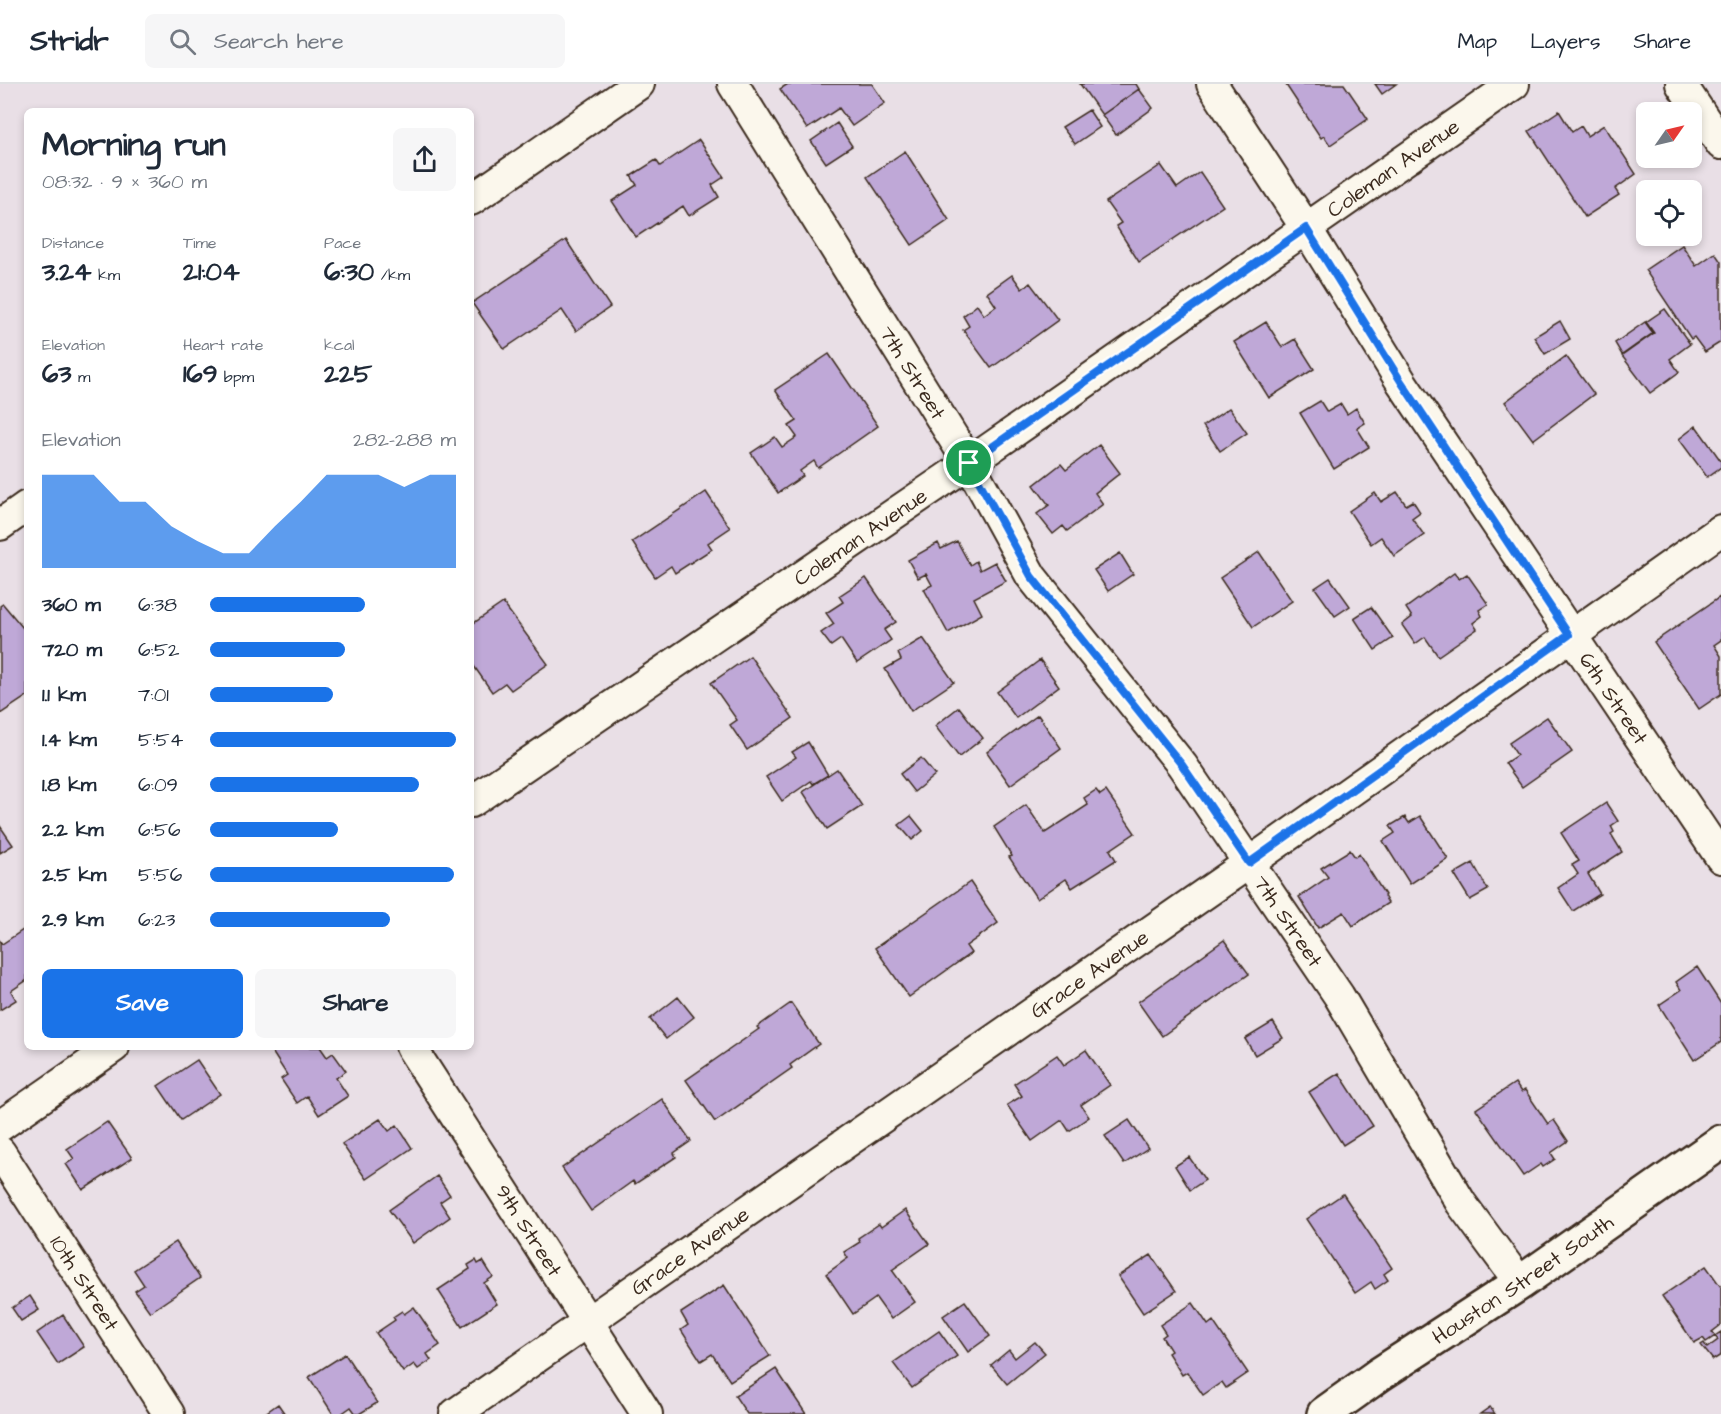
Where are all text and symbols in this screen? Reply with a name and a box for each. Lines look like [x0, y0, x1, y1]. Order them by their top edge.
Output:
search box [145, 14, 565, 68]
text: Stridr [30, 22, 109, 61]
icon: search [166, 25, 199, 58]
text: Search here [214, 26, 344, 57]
text: Map [1457, 27, 1497, 56]
text: Layers [1530, 27, 1600, 56]
text: Share [1633, 27, 1691, 56]
north arrow [1636, 102, 1702, 168]
map controls [1636, 102, 1702, 246]
street label: Coleman Avenue [1321, 112, 1465, 224]
text: Morning run [42, 122, 226, 168]
button: share [393, 128, 456, 191]
text: 08:32 · 9 × 360 m [42, 168, 207, 196]
button: locate [1636, 180, 1702, 246]
text: Distance [42, 232, 104, 254]
text: Time [183, 232, 217, 254]
text: Pace [324, 232, 361, 254]
text: 3.24 [42, 254, 91, 290]
text: 21:04 [183, 254, 240, 290]
text: 6:30 [324, 254, 374, 290]
text: km [91, 264, 120, 286]
text: /km [374, 264, 410, 286]
street label: 7th Street [873, 320, 953, 425]
text: Elevation [42, 334, 105, 356]
text: Heart rate [183, 334, 263, 356]
text: kcal [324, 334, 355, 356]
text: 63 [42, 356, 72, 392]
text: 169 [183, 356, 217, 392]
text: 225 [324, 356, 372, 392]
text: m [72, 366, 90, 388]
text: bpm [217, 366, 254, 388]
text: Elevation [42, 426, 121, 454]
text: 282–288 m [353, 426, 456, 454]
pin [943, 437, 994, 488]
icon: arrive [952, 446, 985, 479]
street label: Coleman Avenue [788, 481, 933, 593]
text: 360 m [42, 591, 101, 619]
text: 6:38 [138, 591, 177, 619]
text: 720 m [42, 636, 102, 664]
text: 6:52 [138, 636, 179, 664]
street label: 6th Street [1572, 646, 1655, 750]
text: 1.1 km [42, 681, 86, 709]
text: 7:01 [138, 681, 169, 709]
text: 1.4 km [42, 726, 97, 754]
text: 5:54 [138, 726, 183, 754]
text: 1.8 km [42, 771, 96, 799]
text: 6:09 [138, 771, 178, 799]
text: 2.2 km [42, 816, 104, 844]
text: 6:56 [138, 816, 181, 844]
text: 2.5 km [42, 861, 106, 889]
text: 5:56 [138, 861, 182, 889]
street label: 7th Street [1247, 869, 1330, 973]
text: 2.9 km [42, 906, 104, 934]
text: 6:23 [138, 906, 176, 934]
street label: Grace Avenue [1024, 923, 1154, 1025]
button: Save [42, 969, 243, 1038]
button: Share [255, 969, 456, 1038]
street label: 9th Street [489, 1179, 570, 1282]
street label: Grace Avenue [625, 1200, 755, 1302]
street label: Houston Street South [1426, 1207, 1620, 1351]
street label: 10th Street [43, 1230, 126, 1337]

